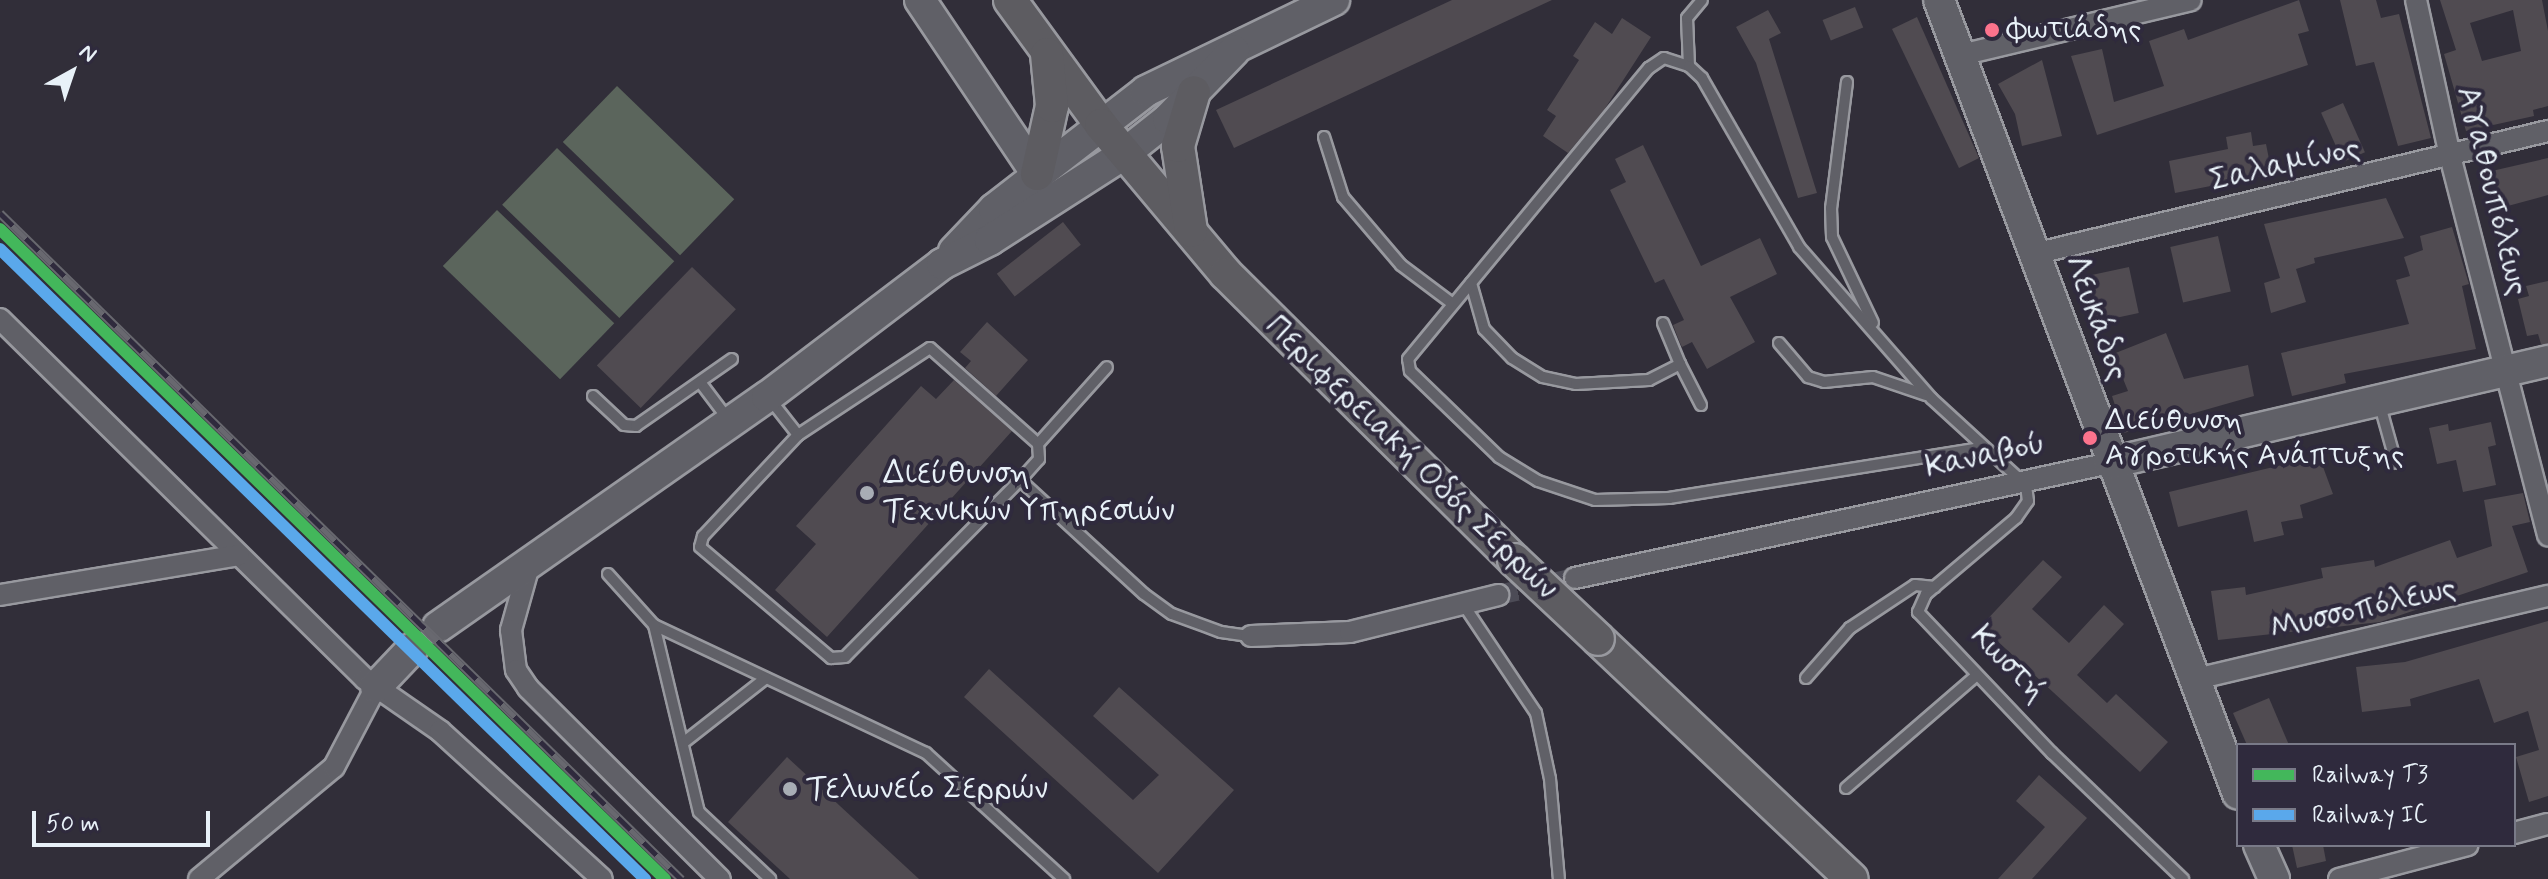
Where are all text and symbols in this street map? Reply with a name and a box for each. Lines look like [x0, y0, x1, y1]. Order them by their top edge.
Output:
place label: Φωτιάδης [2007, 12, 2141, 48]
marker: Φωτιάδης [1984, 22, 2000, 38]
north arrow [32, 32, 112, 112]
text: N [73, 38, 102, 69]
street label: Αγαθουπόλεως [2447, 82, 2537, 300]
street label: Σαλαμίνος [2206, 129, 2364, 201]
street label: Λευκάδος [2056, 250, 2136, 386]
street label: Περιφερειακή Οδός Σερρών [1257, 308, 1565, 608]
place label: Διεύθυνση Αγροτικής Ανάπτυξης [2105, 403, 2404, 474]
street label: Καναβού [1922, 425, 2048, 487]
marker: Διεύθυνση Αγροτικής Ανάπτυξης [2082, 430, 2098, 446]
place label: Διεύθυνση Τεχνικών Υπηρεσιών [883, 456, 1175, 531]
marker: Διεύθυνση Τεχνικών Υπηρεσιών [858, 484, 876, 502]
street label: Μυσσοπόλεως [2266, 569, 2460, 649]
street label: Κωστή [1962, 617, 2054, 711]
legend [2236, 743, 2516, 847]
text: Railway T3 [2312, 760, 2428, 791]
place label: Τελωνείο Σερρών [806, 770, 1048, 808]
marker: Τελωνείο Σερρών [781, 780, 799, 798]
scale bar [36, 795, 214, 845]
text: Railway IC [2312, 800, 2428, 831]
text: 50 m [46, 809, 100, 840]

